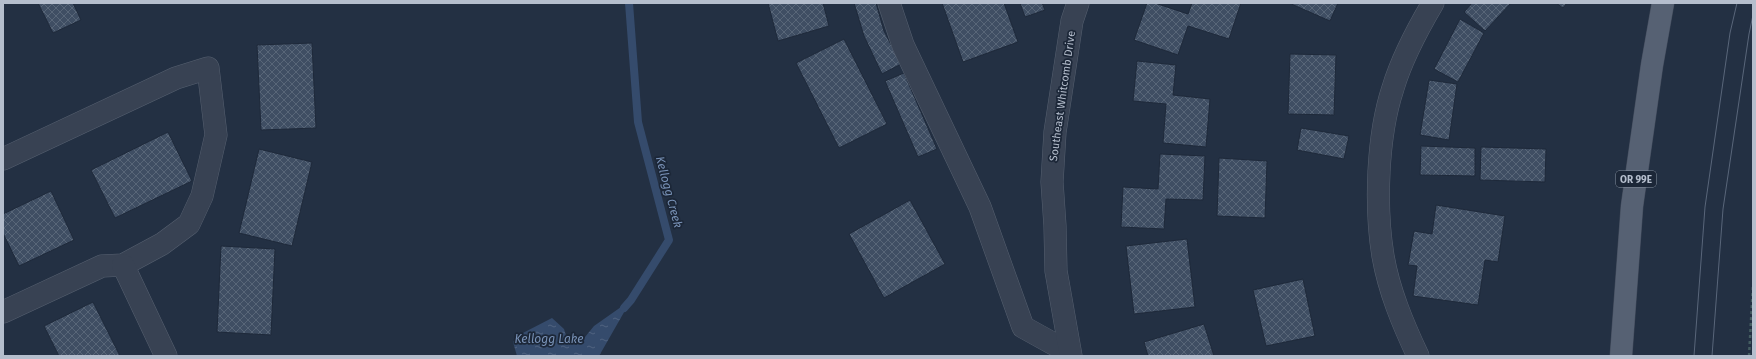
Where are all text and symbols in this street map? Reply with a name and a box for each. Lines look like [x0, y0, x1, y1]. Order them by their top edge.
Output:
street label: Southeast Whitcomb Drive [1047, 30, 1078, 162]
water label: Kellogg Creek [653, 155, 685, 230]
road number: OR 99E [1616, 171, 1656, 187]
water label: Kellogg Lake [514, 332, 584, 346]

